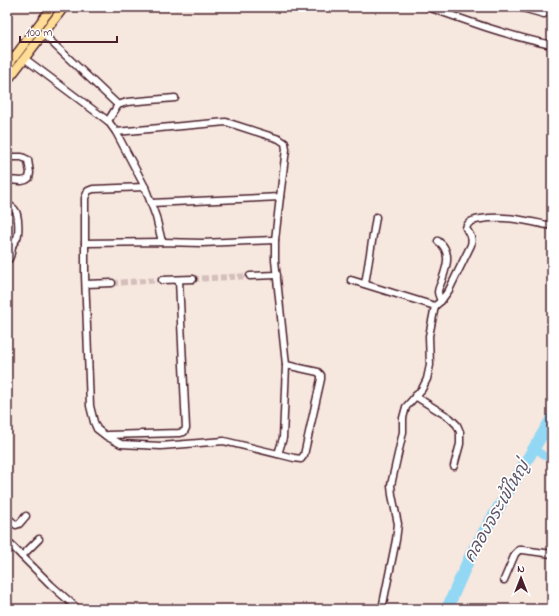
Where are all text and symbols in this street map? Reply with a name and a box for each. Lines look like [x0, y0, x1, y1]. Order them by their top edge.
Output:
scale bar [20, 18, 117, 44]
text: 100 m [26, 24, 53, 42]
water label: คลองจระเข้ใหญ่ [458, 454, 538, 567]
north arrow [501, 558, 541, 598]
text: N [517, 561, 525, 577]

